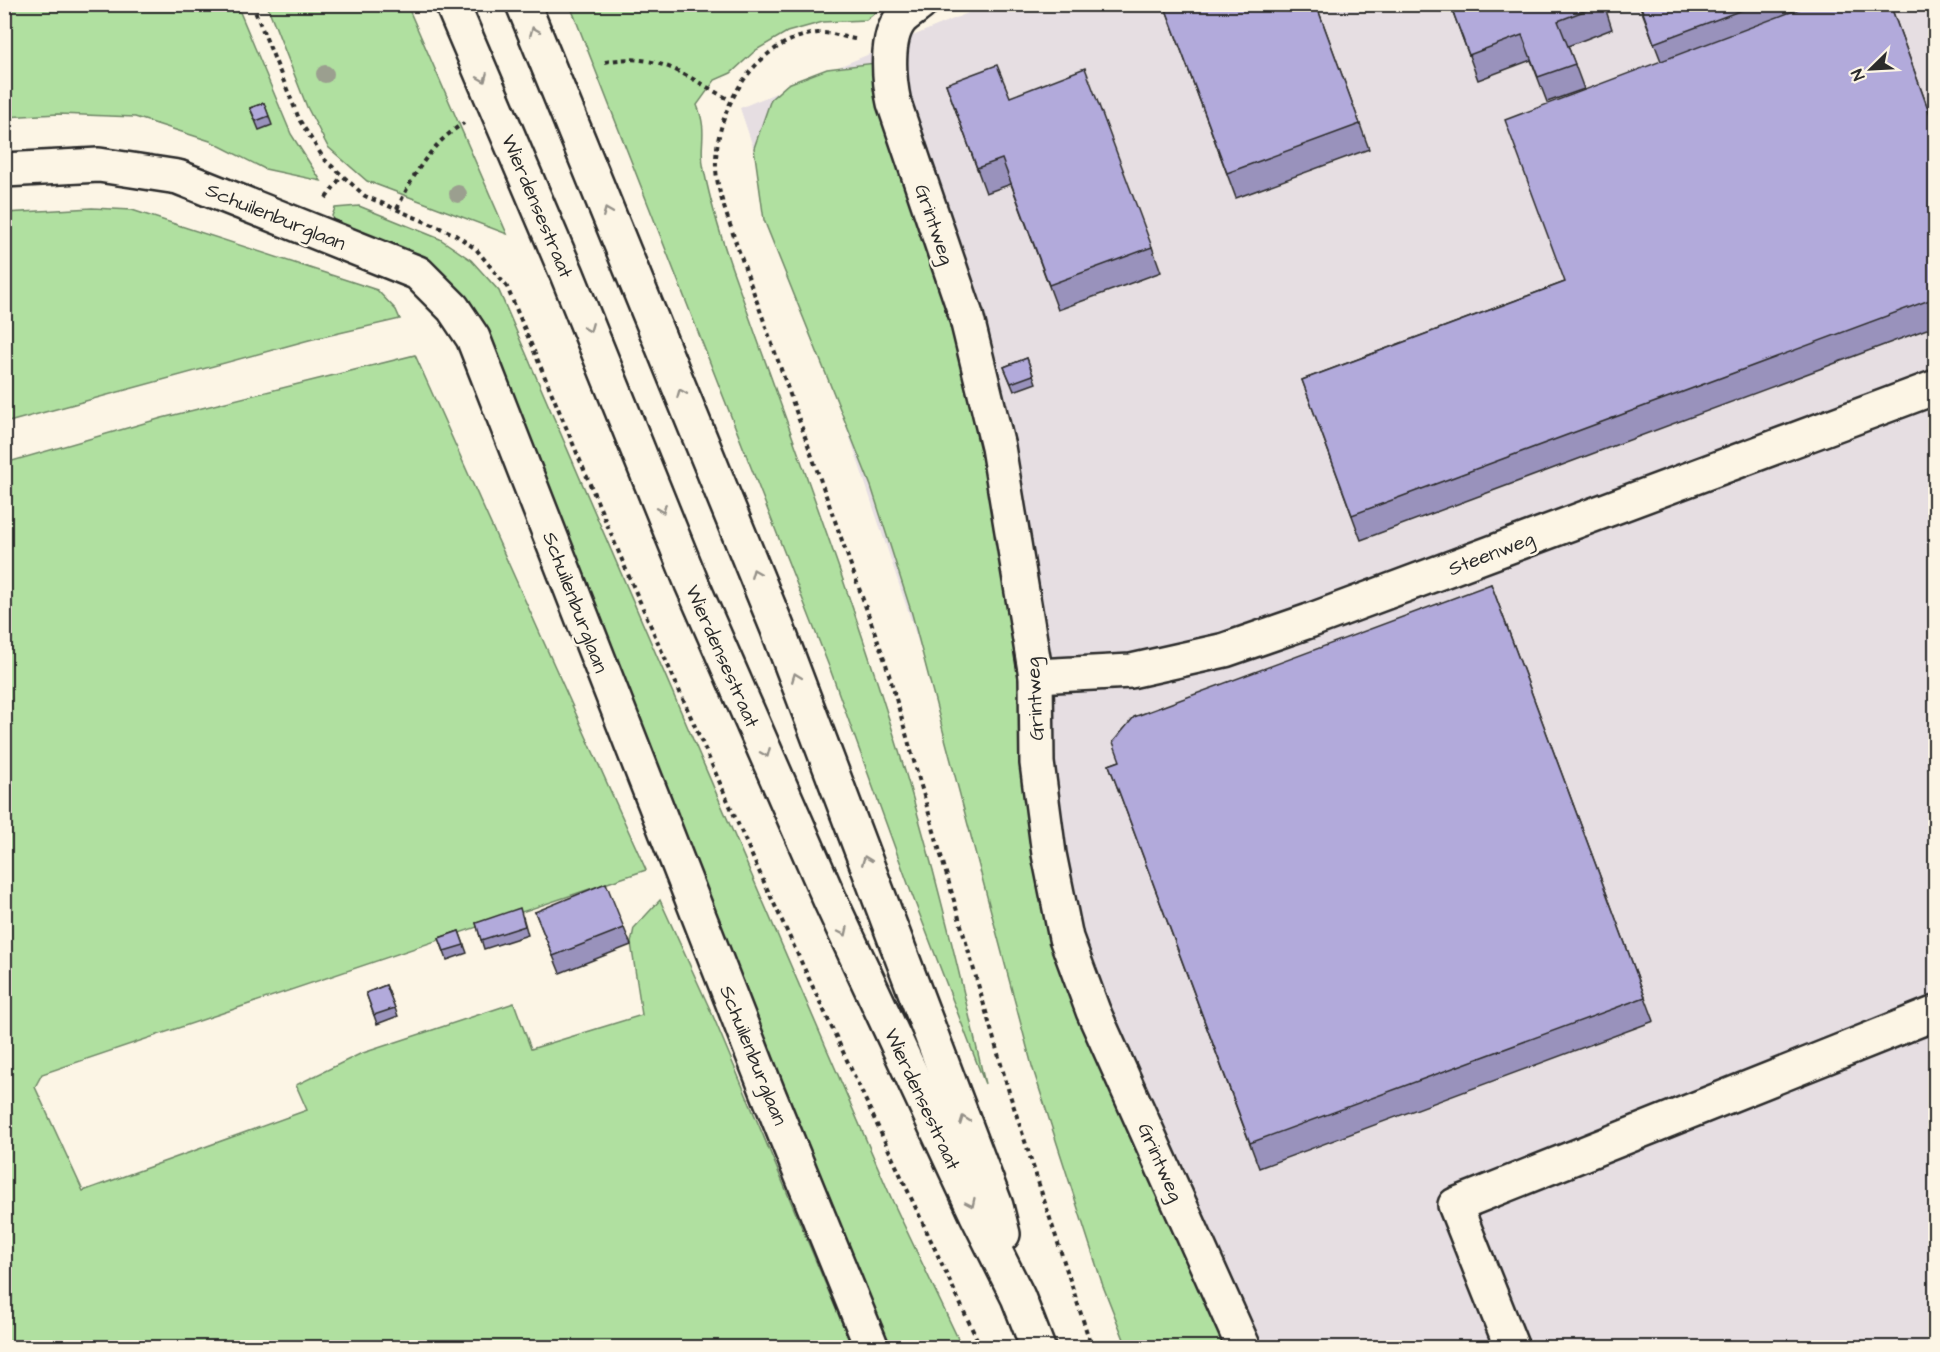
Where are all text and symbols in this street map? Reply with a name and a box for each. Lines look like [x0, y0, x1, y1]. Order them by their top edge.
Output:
one-way arrow [529, 27, 541, 38]
north arrow [1841, 39, 1901, 99]
text: N [1846, 66, 1870, 84]
one-way arrow [476, 71, 488, 82]
street label: Wierdensestraat [494, 130, 580, 282]
street label: Schuilenburglaan [201, 176, 350, 259]
street label: Grintweg [906, 180, 961, 269]
one-way arrow [602, 208, 614, 219]
one-way arrow [582, 322, 594, 333]
one-way arrow [676, 388, 688, 399]
one-way arrow [655, 503, 667, 514]
street label: Steenweg [1444, 525, 1539, 584]
street label: Schuilenburglaan [534, 528, 615, 677]
one-way arrow [750, 568, 762, 579]
street label: Wierdensestraat [678, 581, 766, 732]
street label: Grintweg [1019, 657, 1052, 741]
one-way arrow [791, 672, 804, 683]
one-way arrow [759, 747, 771, 758]
one-way arrow [860, 855, 873, 865]
one-way arrow [837, 925, 849, 936]
street label: Schuilenburglaan [711, 981, 794, 1130]
street label: Wierdensestraat [877, 1024, 967, 1175]
one-way arrow [959, 1116, 972, 1126]
street label: Grintweg [1129, 1119, 1190, 1207]
one-way arrow [964, 1197, 976, 1208]

